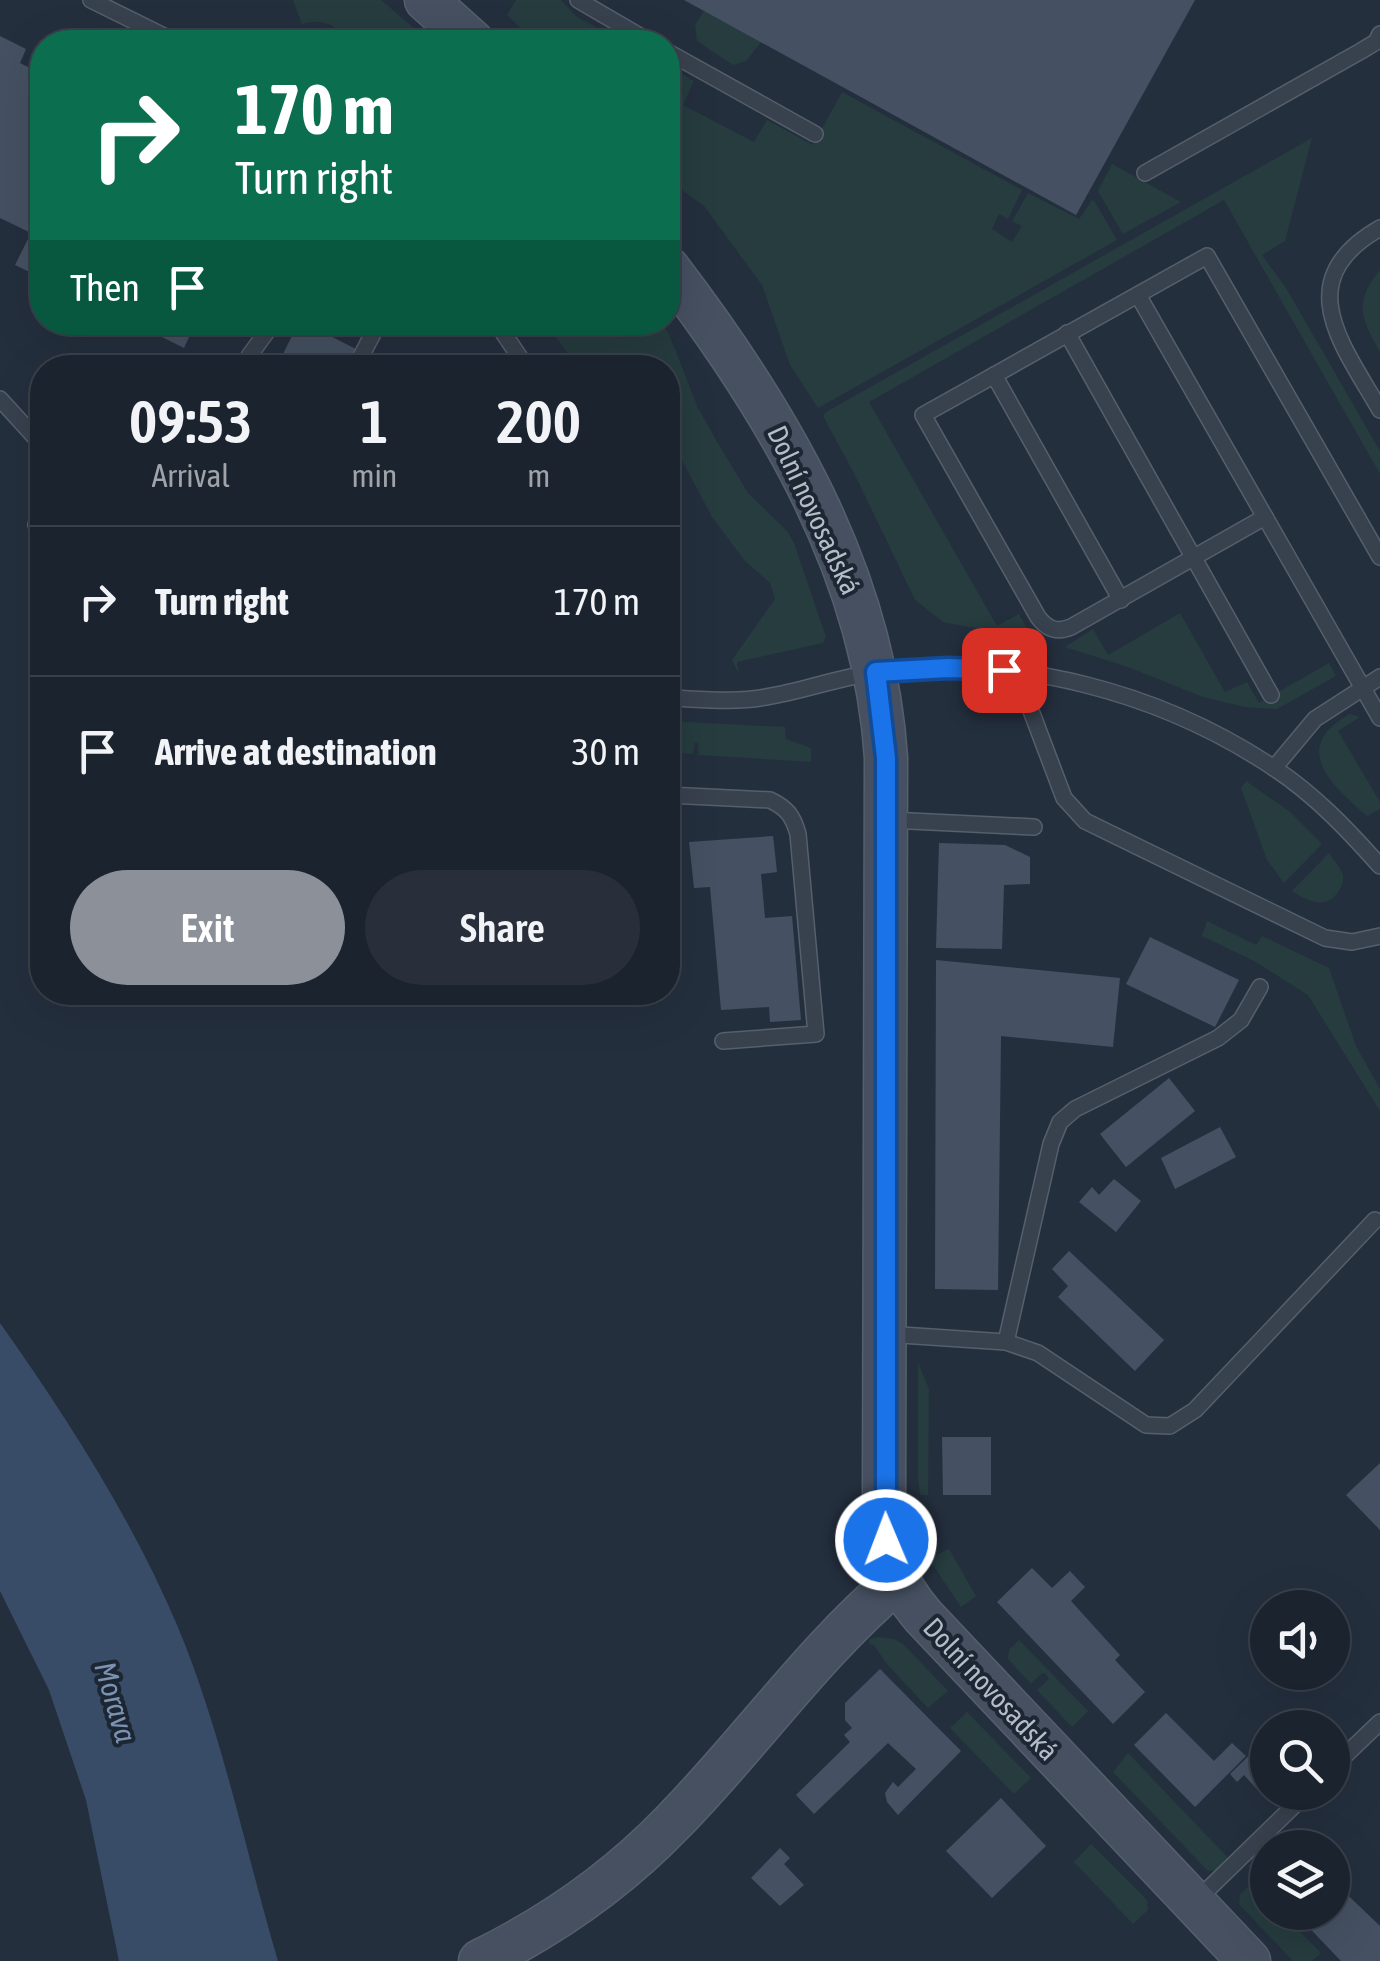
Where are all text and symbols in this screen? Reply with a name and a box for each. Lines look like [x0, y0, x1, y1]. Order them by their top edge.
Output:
text: 170 m [235, 69, 394, 149]
icon: right [70, 70, 200, 200]
text: Turn right [235, 152, 393, 204]
icon: arrive [160, 260, 215, 315]
text: Then [70, 266, 140, 309]
text: 09:53 [129, 387, 252, 456]
text: 1 [360, 387, 389, 456]
text: 200 [496, 387, 581, 456]
street label: Dolní novosadská [761, 421, 867, 599]
text: Arrival [152, 457, 230, 494]
text: min [351, 457, 397, 494]
text: m [527, 457, 550, 494]
icon: right [70, 574, 125, 629]
text: Turn right [155, 580, 289, 623]
text: 170 m [554, 580, 640, 623]
pin [962, 628, 1047, 713]
icon: arrive [977, 643, 1032, 698]
icon: arrive [70, 724, 125, 779]
text: Arrive at destination [155, 730, 437, 773]
text: 30 m [572, 730, 640, 773]
button: Exit [70, 870, 345, 985]
button: Share [365, 870, 640, 985]
position arrow [834, 1488, 938, 1592]
map controls [1250, 1590, 1350, 1930]
button: sound [1250, 1590, 1350, 1690]
street label: Dolní novosadská [917, 1611, 1065, 1767]
water label: Morava [88, 1658, 144, 1746]
button: search [1250, 1710, 1350, 1810]
button: layers [1250, 1830, 1350, 1930]

